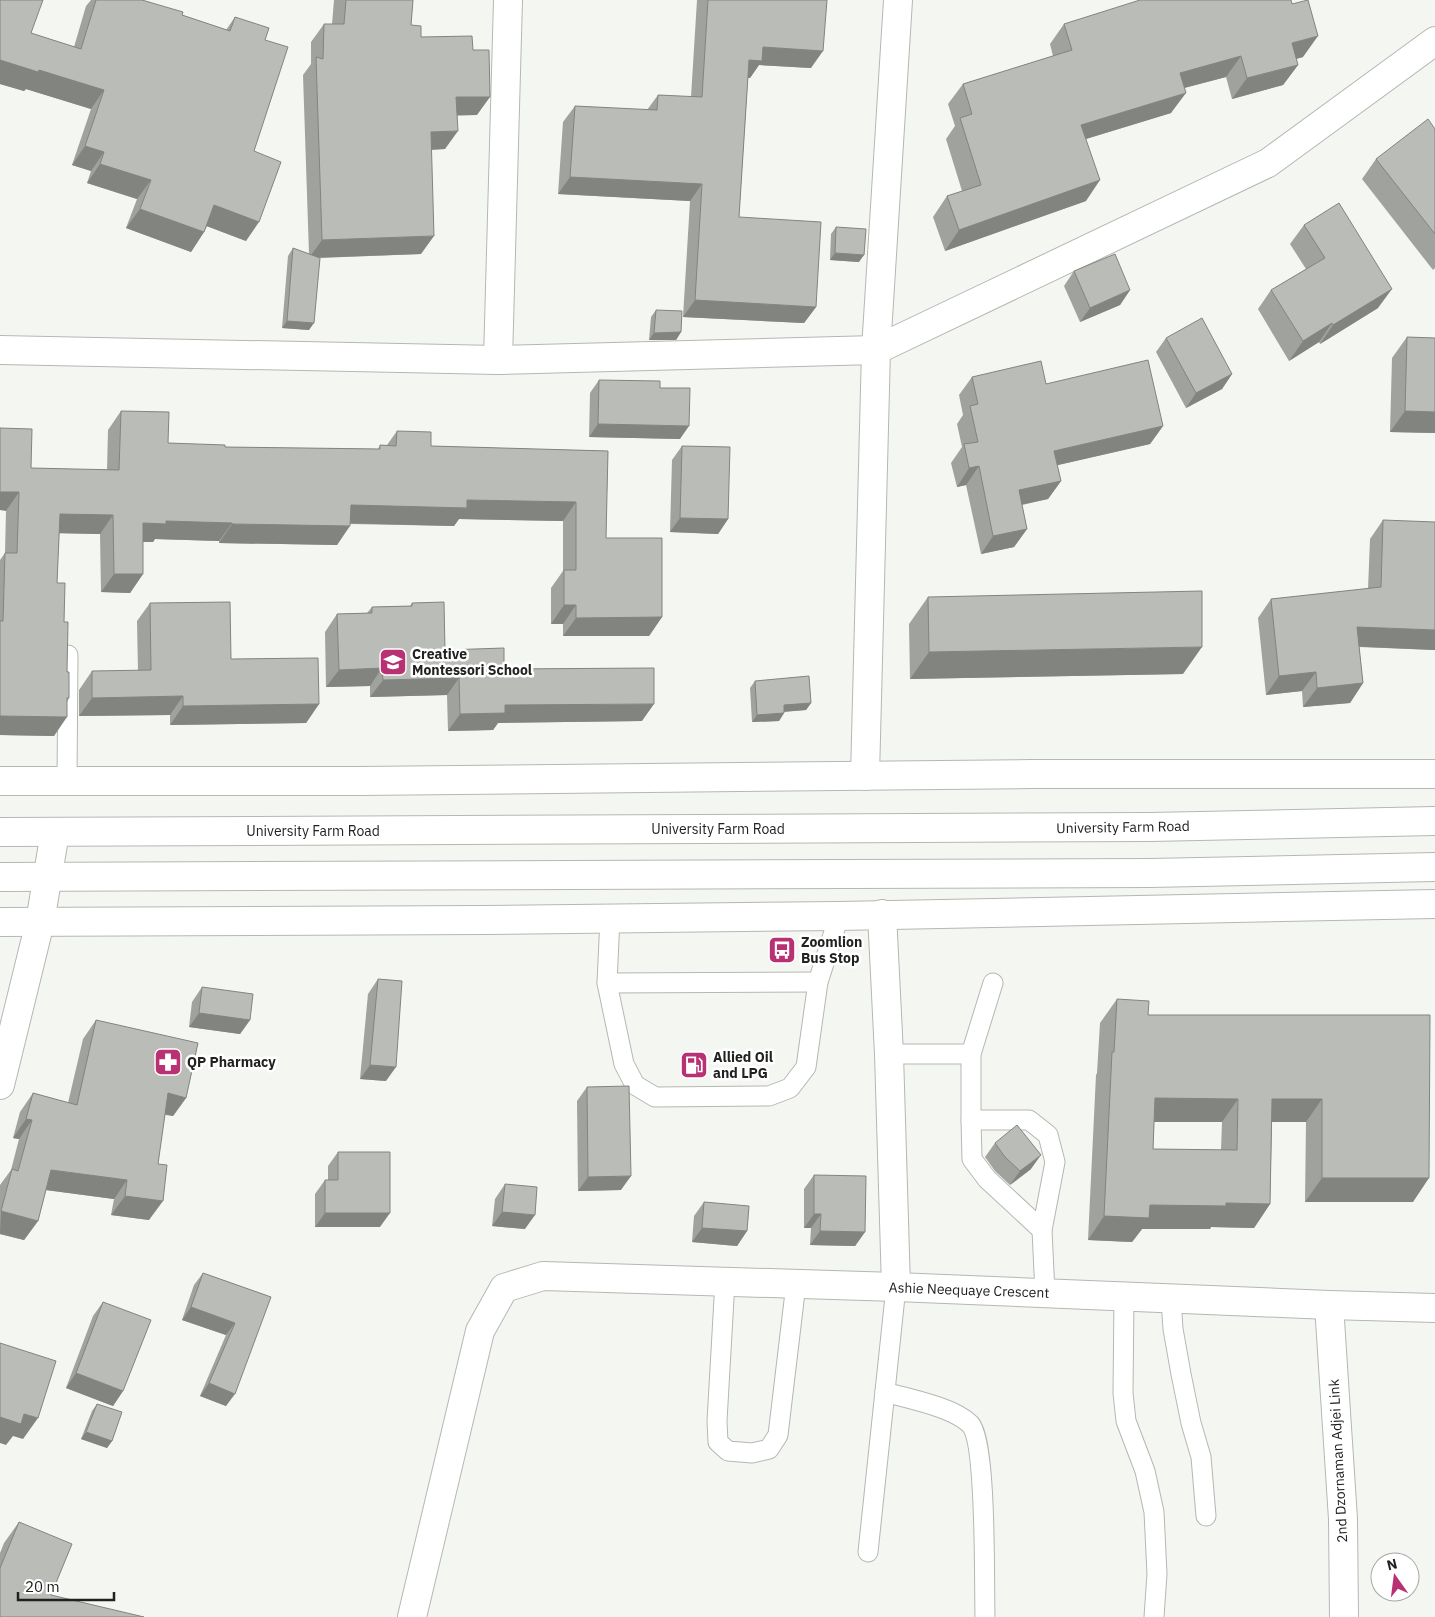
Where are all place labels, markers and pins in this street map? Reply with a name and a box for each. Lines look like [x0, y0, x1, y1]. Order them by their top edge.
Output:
place label: Creative Montessori School [412, 645, 532, 679]
school or university icon: Creative Montessori School [378, 647, 408, 677]
place label: Zoomlion Bus Stop [801, 933, 862, 967]
bus stop icon: Zoomlion Bus Stop [767, 935, 797, 965]
pharmacy icon: QP Pharmacy [153, 1047, 183, 1077]
place label: Allied Oil and LPG [713, 1048, 773, 1082]
fuel station icon: Allied Oil and LPG [679, 1050, 709, 1080]
place label: QP Pharmacy [187, 1053, 276, 1071]

